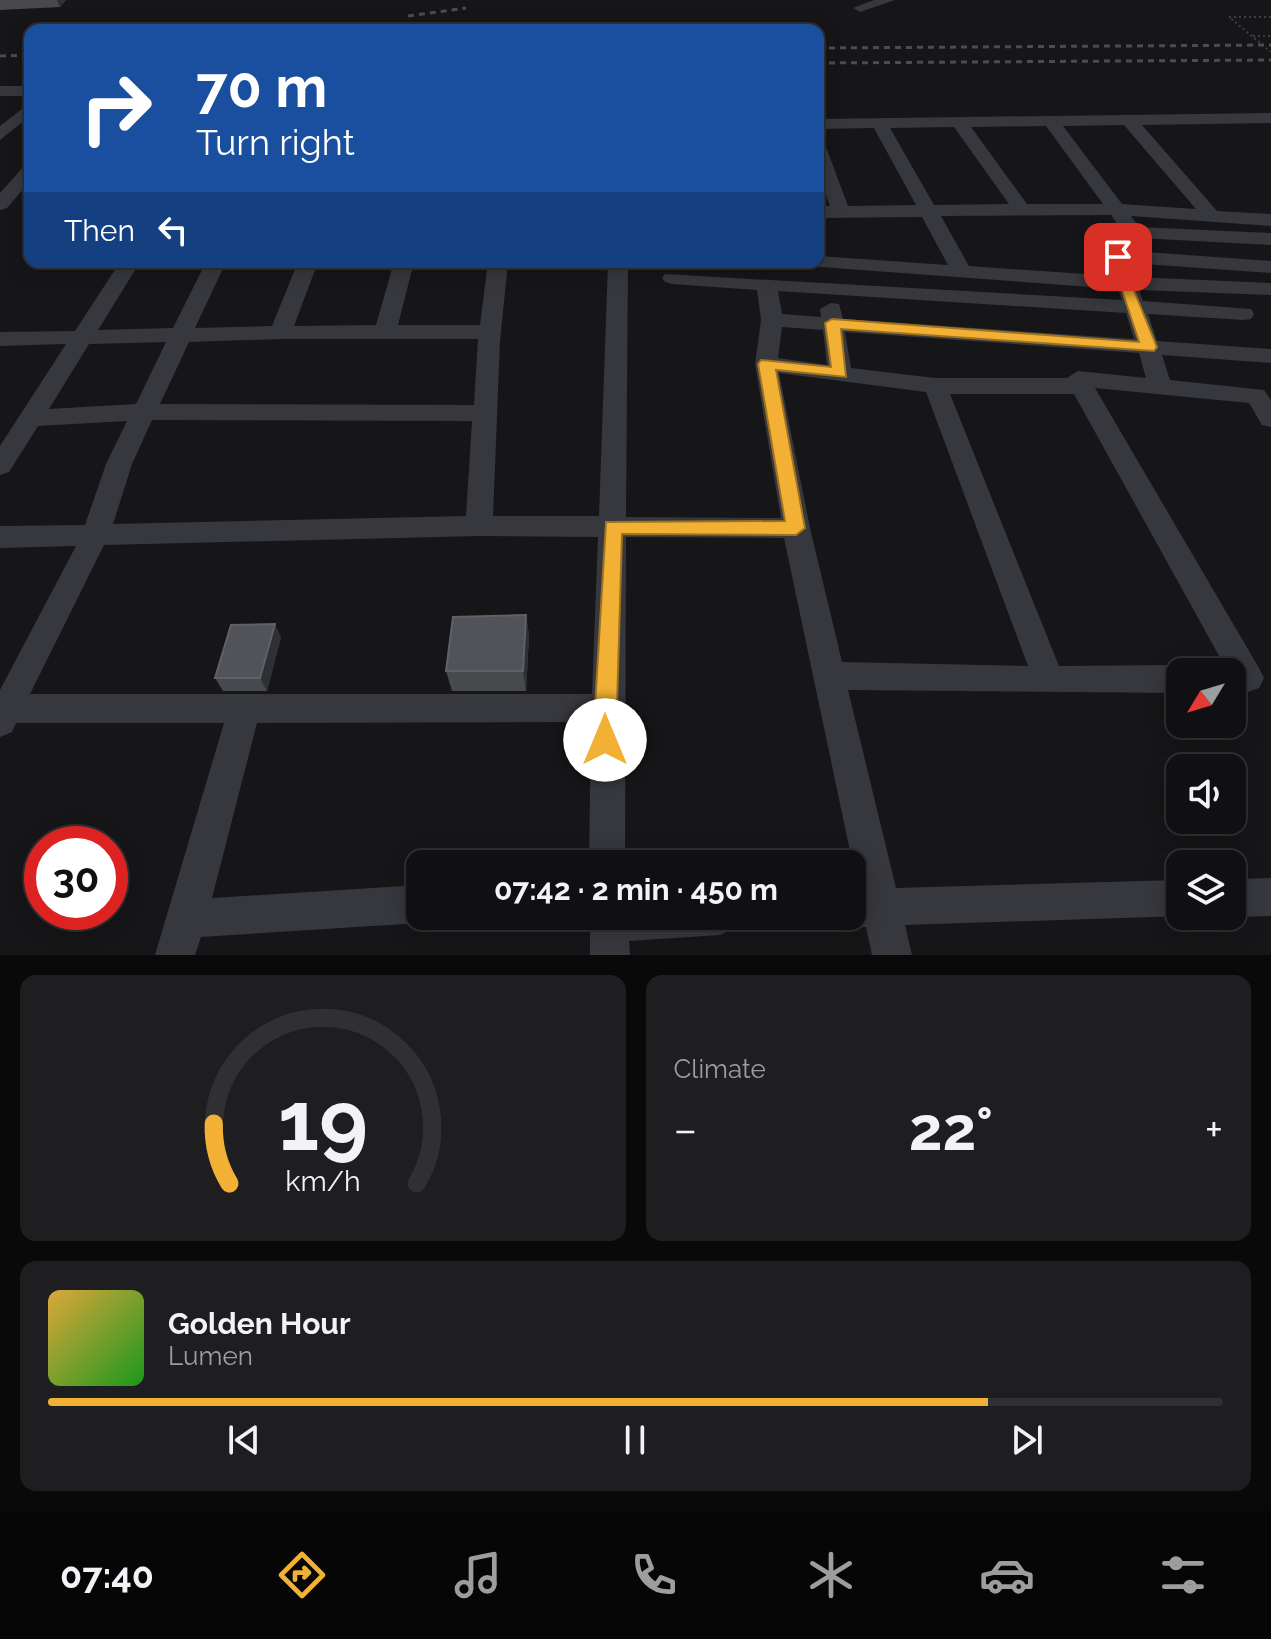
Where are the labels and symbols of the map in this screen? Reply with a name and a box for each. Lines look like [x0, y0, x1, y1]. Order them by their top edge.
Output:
pin [1084, 223, 1152, 291]
north arrow [1166, 658, 1246, 738]
position arrow [563, 698, 647, 782]
speed limit sign: 30 [24, 826, 128, 930]

